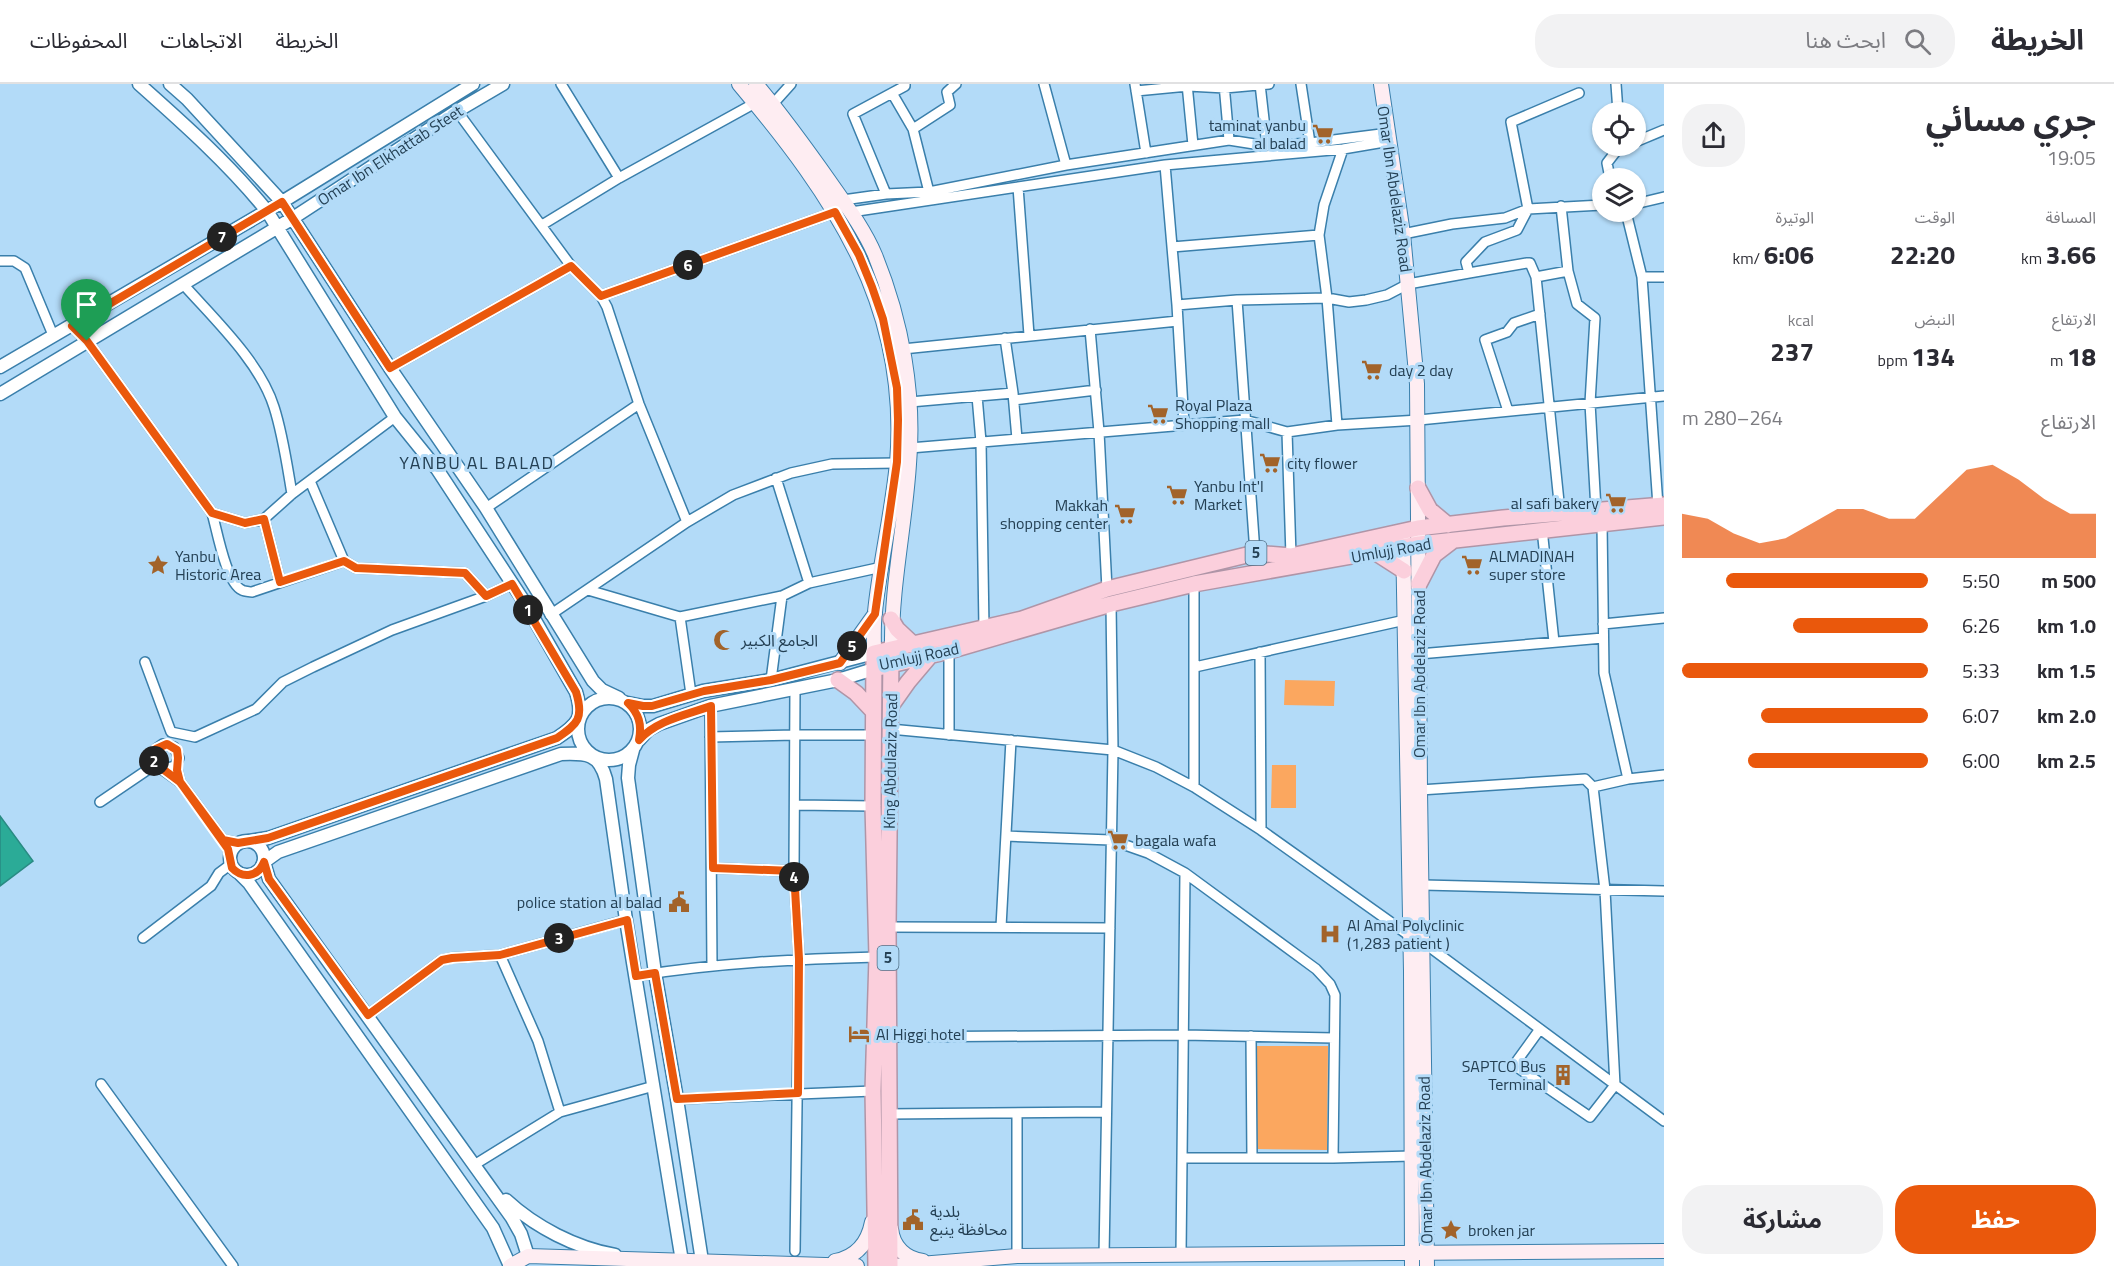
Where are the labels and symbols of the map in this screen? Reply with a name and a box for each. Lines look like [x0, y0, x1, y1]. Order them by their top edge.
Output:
street label: Omar Ibn Elkhattab Steet [312, 99, 468, 211]
street label: Omar Ibn Abdelaziz Road [1371, 104, 1419, 274]
place label: taminat yanbu al balad [1209, 113, 1306, 155]
supermarket icon: taminat yanbu al balad [1311, 122, 1335, 146]
pin: 7 [207, 222, 237, 252]
pin: 6 [673, 250, 703, 280]
pin [61, 279, 112, 341]
supermarket icon: day 2 day [1360, 358, 1384, 382]
place label: day 2 day [1389, 358, 1454, 382]
place label: Royal Plaza Shopping mall [1175, 393, 1270, 435]
supermarket icon: Royal Plaza Shopping mall [1146, 402, 1170, 426]
district label: YANBU AL BALAD [399, 449, 555, 476]
supermarket icon: city flower [1258, 451, 1282, 475]
place label: city flower [1287, 451, 1358, 475]
place label: Yanbu Int'l Market [1194, 474, 1264, 516]
supermarket icon: Yanbu Int'l Market [1165, 483, 1189, 507]
place label: al safi bakery [1511, 491, 1599, 515]
supermarket icon: al safi bakery [1604, 491, 1628, 515]
place label: Makkah shopping center [1000, 493, 1108, 535]
supermarket icon: Makkah shopping center [1113, 502, 1137, 526]
street label: Umlujj Road [1349, 531, 1433, 569]
road number: 5 [1246, 541, 1266, 565]
place label: Yanbu Historic Area [175, 544, 261, 586]
place label: ALMADINAH super store [1489, 544, 1575, 586]
place icon: Yanbu Historic Area [146, 553, 170, 577]
supermarket icon: ALMADINAH super store [1460, 553, 1484, 577]
street label: Omar Ibn Abdelaziz Road [1407, 590, 1431, 758]
pin: 1 [513, 595, 543, 625]
mosque icon: الجامع الكبير [712, 628, 736, 652]
place label: الجامع الكبير [740, 628, 818, 653]
pin: 5 [837, 631, 867, 661]
street label: Umlujj Road [877, 636, 961, 676]
street label: King Abdulaziz Road [877, 693, 903, 829]
pin: 2 [139, 746, 169, 776]
supermarket icon: bagala wafa [1106, 828, 1130, 852]
place label: bagala wafa [1135, 828, 1216, 852]
pin: 4 [779, 862, 809, 892]
place label: police station al balad [517, 890, 662, 914]
public building icon: police station al balad [667, 890, 691, 914]
place label: Al Amal Polyclinic (1,283 patient ) [1347, 913, 1464, 955]
hospital icon: Al Amal Polyclinic (1,283 patient ) [1318, 922, 1342, 946]
pin: 3 [544, 923, 574, 953]
road number: 5 [878, 946, 898, 970]
hotel icon: Al Higgi hotel [847, 1022, 871, 1046]
place label: Al Higgi hotel [876, 1022, 965, 1046]
place label: SAPTCO Bus Terminal [1462, 1054, 1546, 1096]
building icon: SAPTCO Bus Terminal [1551, 1063, 1575, 1087]
street label: Omar Ibn Abdelaziz Road [1412, 1076, 1438, 1244]
place label: بلدية محافظة ينبع [930, 1199, 1007, 1242]
public building icon: بلدية محافظة ينبع [901, 1208, 925, 1232]
place icon: broken jar [1439, 1218, 1463, 1242]
place label: broken jar [1468, 1218, 1535, 1242]

